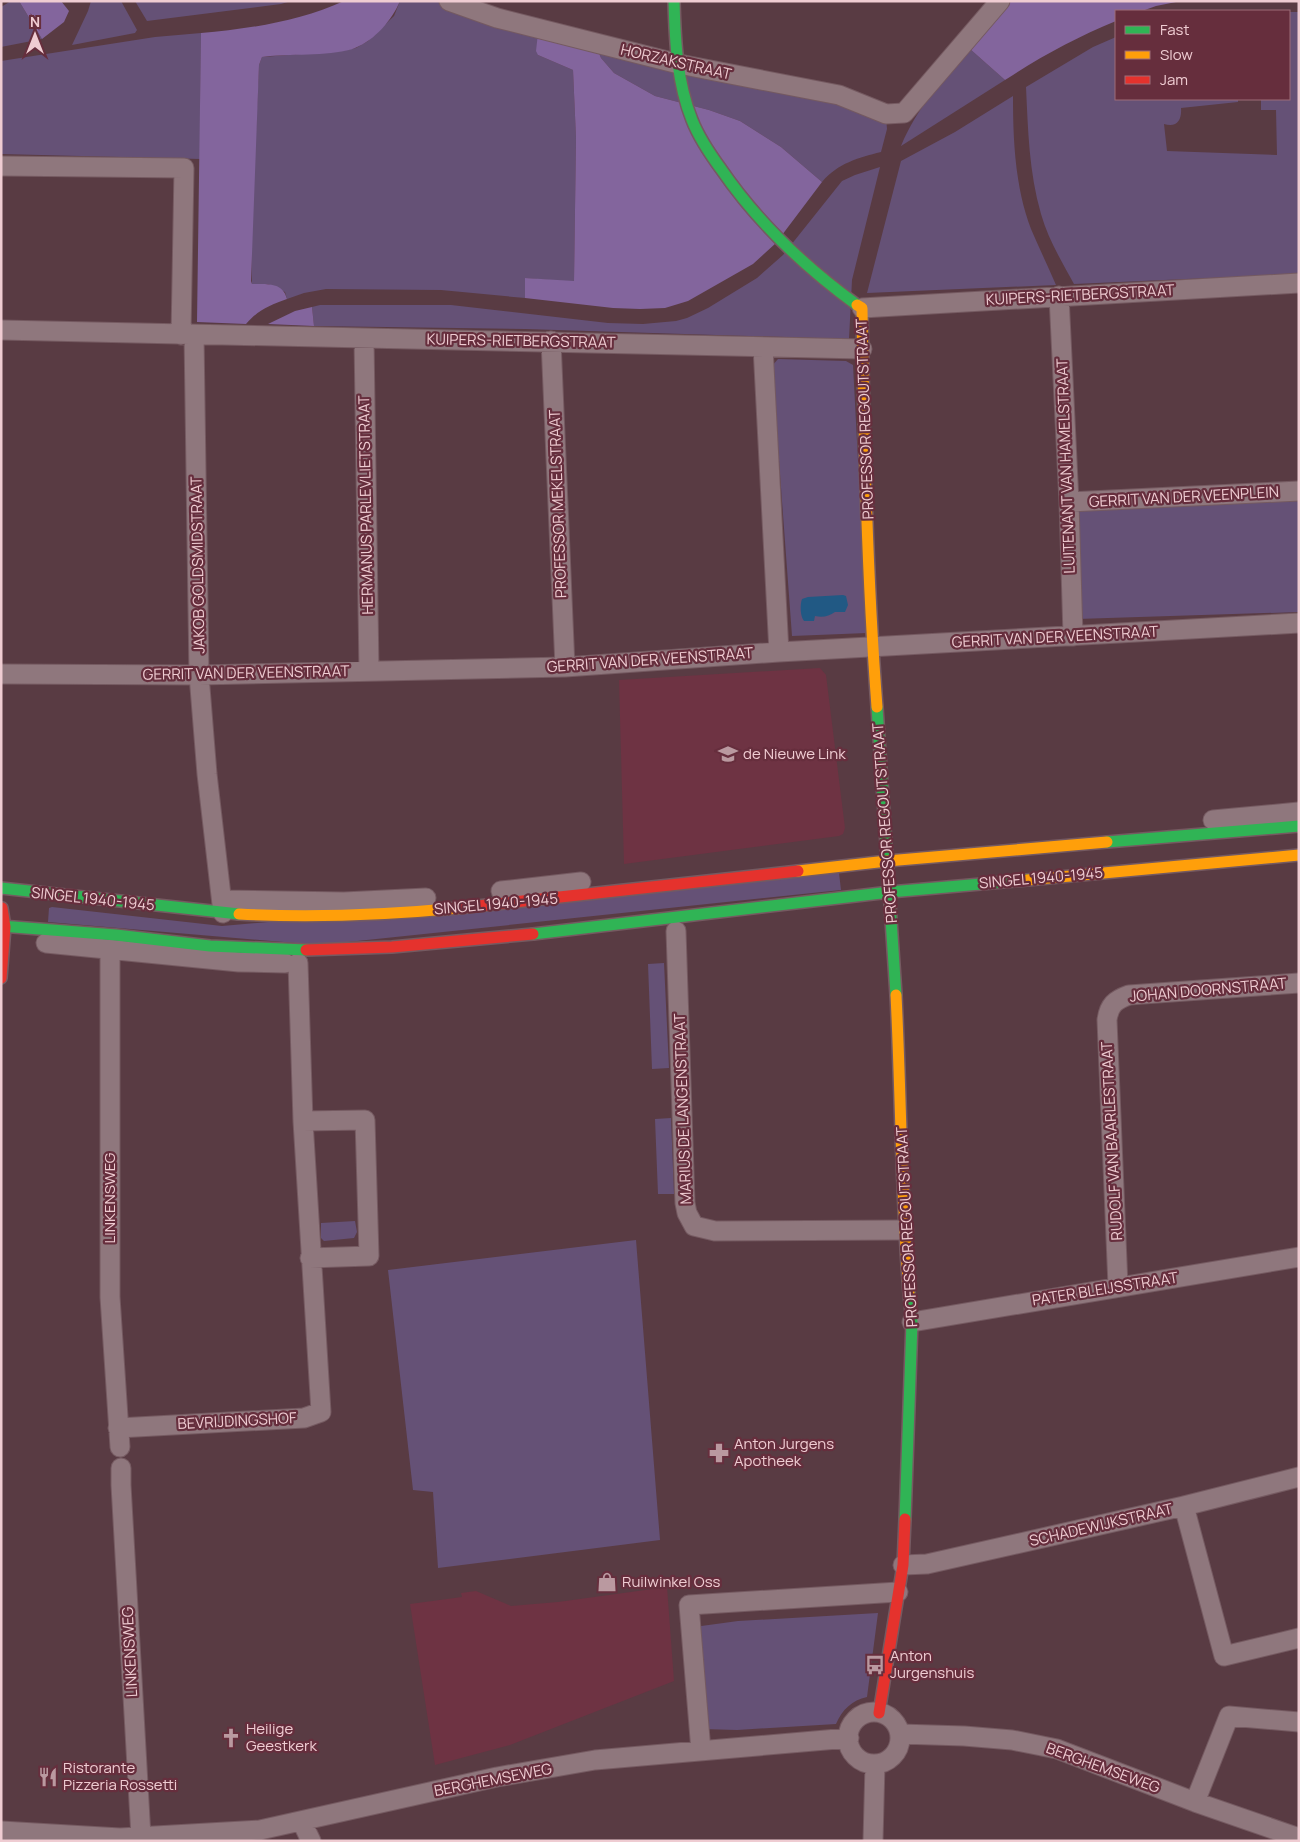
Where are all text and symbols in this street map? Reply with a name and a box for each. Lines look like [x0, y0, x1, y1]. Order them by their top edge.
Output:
north arrow [10, 10, 60, 60]
legend [1115, 10, 1290, 100]
text: N [30, 12, 40, 31]
text: Fast [1160, 19, 1189, 40]
street label: HORZAKSTRAAT [619, 39, 734, 84]
text: Slow [1160, 44, 1193, 65]
text: Jam [1160, 69, 1188, 90]
street label: KUIPERS-RIETBERGSTRAAT [985, 279, 1175, 310]
street label: PROFESSOR REGOUTSTRAAT [851, 318, 878, 520]
street label: KUIPERS-RIETBERGSTRAAT [426, 328, 616, 353]
street label: LUITENANT VAN HAMELSTRAAT [1051, 358, 1080, 574]
street label: HERMANUS PARLEVLIETSTRAAT [353, 395, 378, 615]
street label: PROFESSOR MEKELSTRAAT [544, 409, 571, 599]
street label: JAKOB GOLDSMIDSTRAAT [185, 476, 210, 654]
street label: GERRIT VAN DER VEENPLEIN [1088, 481, 1280, 512]
street label: GERRIT VAN DER VEENSTRAAT [951, 621, 1159, 652]
street label: GERRIT VAN DER VEENSTRAAT [546, 642, 754, 677]
street label: GERRIT VAN DER VEENSTRAAT [143, 660, 349, 685]
street label: PROFESSOR REGOUTSTRAAT [867, 722, 902, 924]
school or university icon: de Nieuwe Link [717, 743, 739, 765]
place label: de Nieuwe Link [743, 743, 846, 764]
street label: SINGEL 1940-1945 [978, 862, 1104, 893]
street label: SINGEL 1940-1945 [30, 882, 156, 915]
street label: SINGEL 1940-1945 [433, 888, 559, 919]
street label: JOHAN DOORNSTRAAT [1129, 972, 1287, 1007]
street label: MARIUS DE LANGENSTRAAT [669, 1013, 696, 1205]
street label: RUDOLF VAN BAARLESTRAAT [1096, 1041, 1127, 1241]
street label: PROFESSOR REGOUTSTRAAT [891, 1126, 922, 1328]
street label: LINKENSWEG [99, 1152, 120, 1243]
street label: PATER BLEIJSSTRAAT [1030, 1267, 1179, 1310]
street label: BEVRIJDINGSHOF [177, 1407, 297, 1434]
place label: Anton Jurgens Apotheek [734, 1433, 834, 1471]
pharmacy icon: Anton Jurgens Apotheek [708, 1442, 730, 1464]
street label: SCHADEWIJKSTRAAT [1027, 1498, 1175, 1551]
shop icon: Ruilwinkel Oss [596, 1571, 618, 1593]
place label: Ruilwinkel Oss [622, 1571, 721, 1592]
street label: LINKENSWEG [117, 1606, 142, 1698]
place label: Anton Jurgenshuis [890, 1645, 974, 1683]
bus stop icon: Anton Jurgenshuis [864, 1654, 886, 1676]
place label: Heilige Geestkerk [246, 1718, 317, 1756]
church icon: Heilige Geestkerk [220, 1727, 242, 1749]
street label: BERGHEMSEWEG [1043, 1737, 1163, 1798]
place label: Ristorante Pizzeria Rossetti [63, 1757, 177, 1795]
street label: BERGHEMSEWEG [432, 1758, 554, 1801]
restaurant icon: Ristorante Pizzeria Rossetti [37, 1766, 59, 1788]

